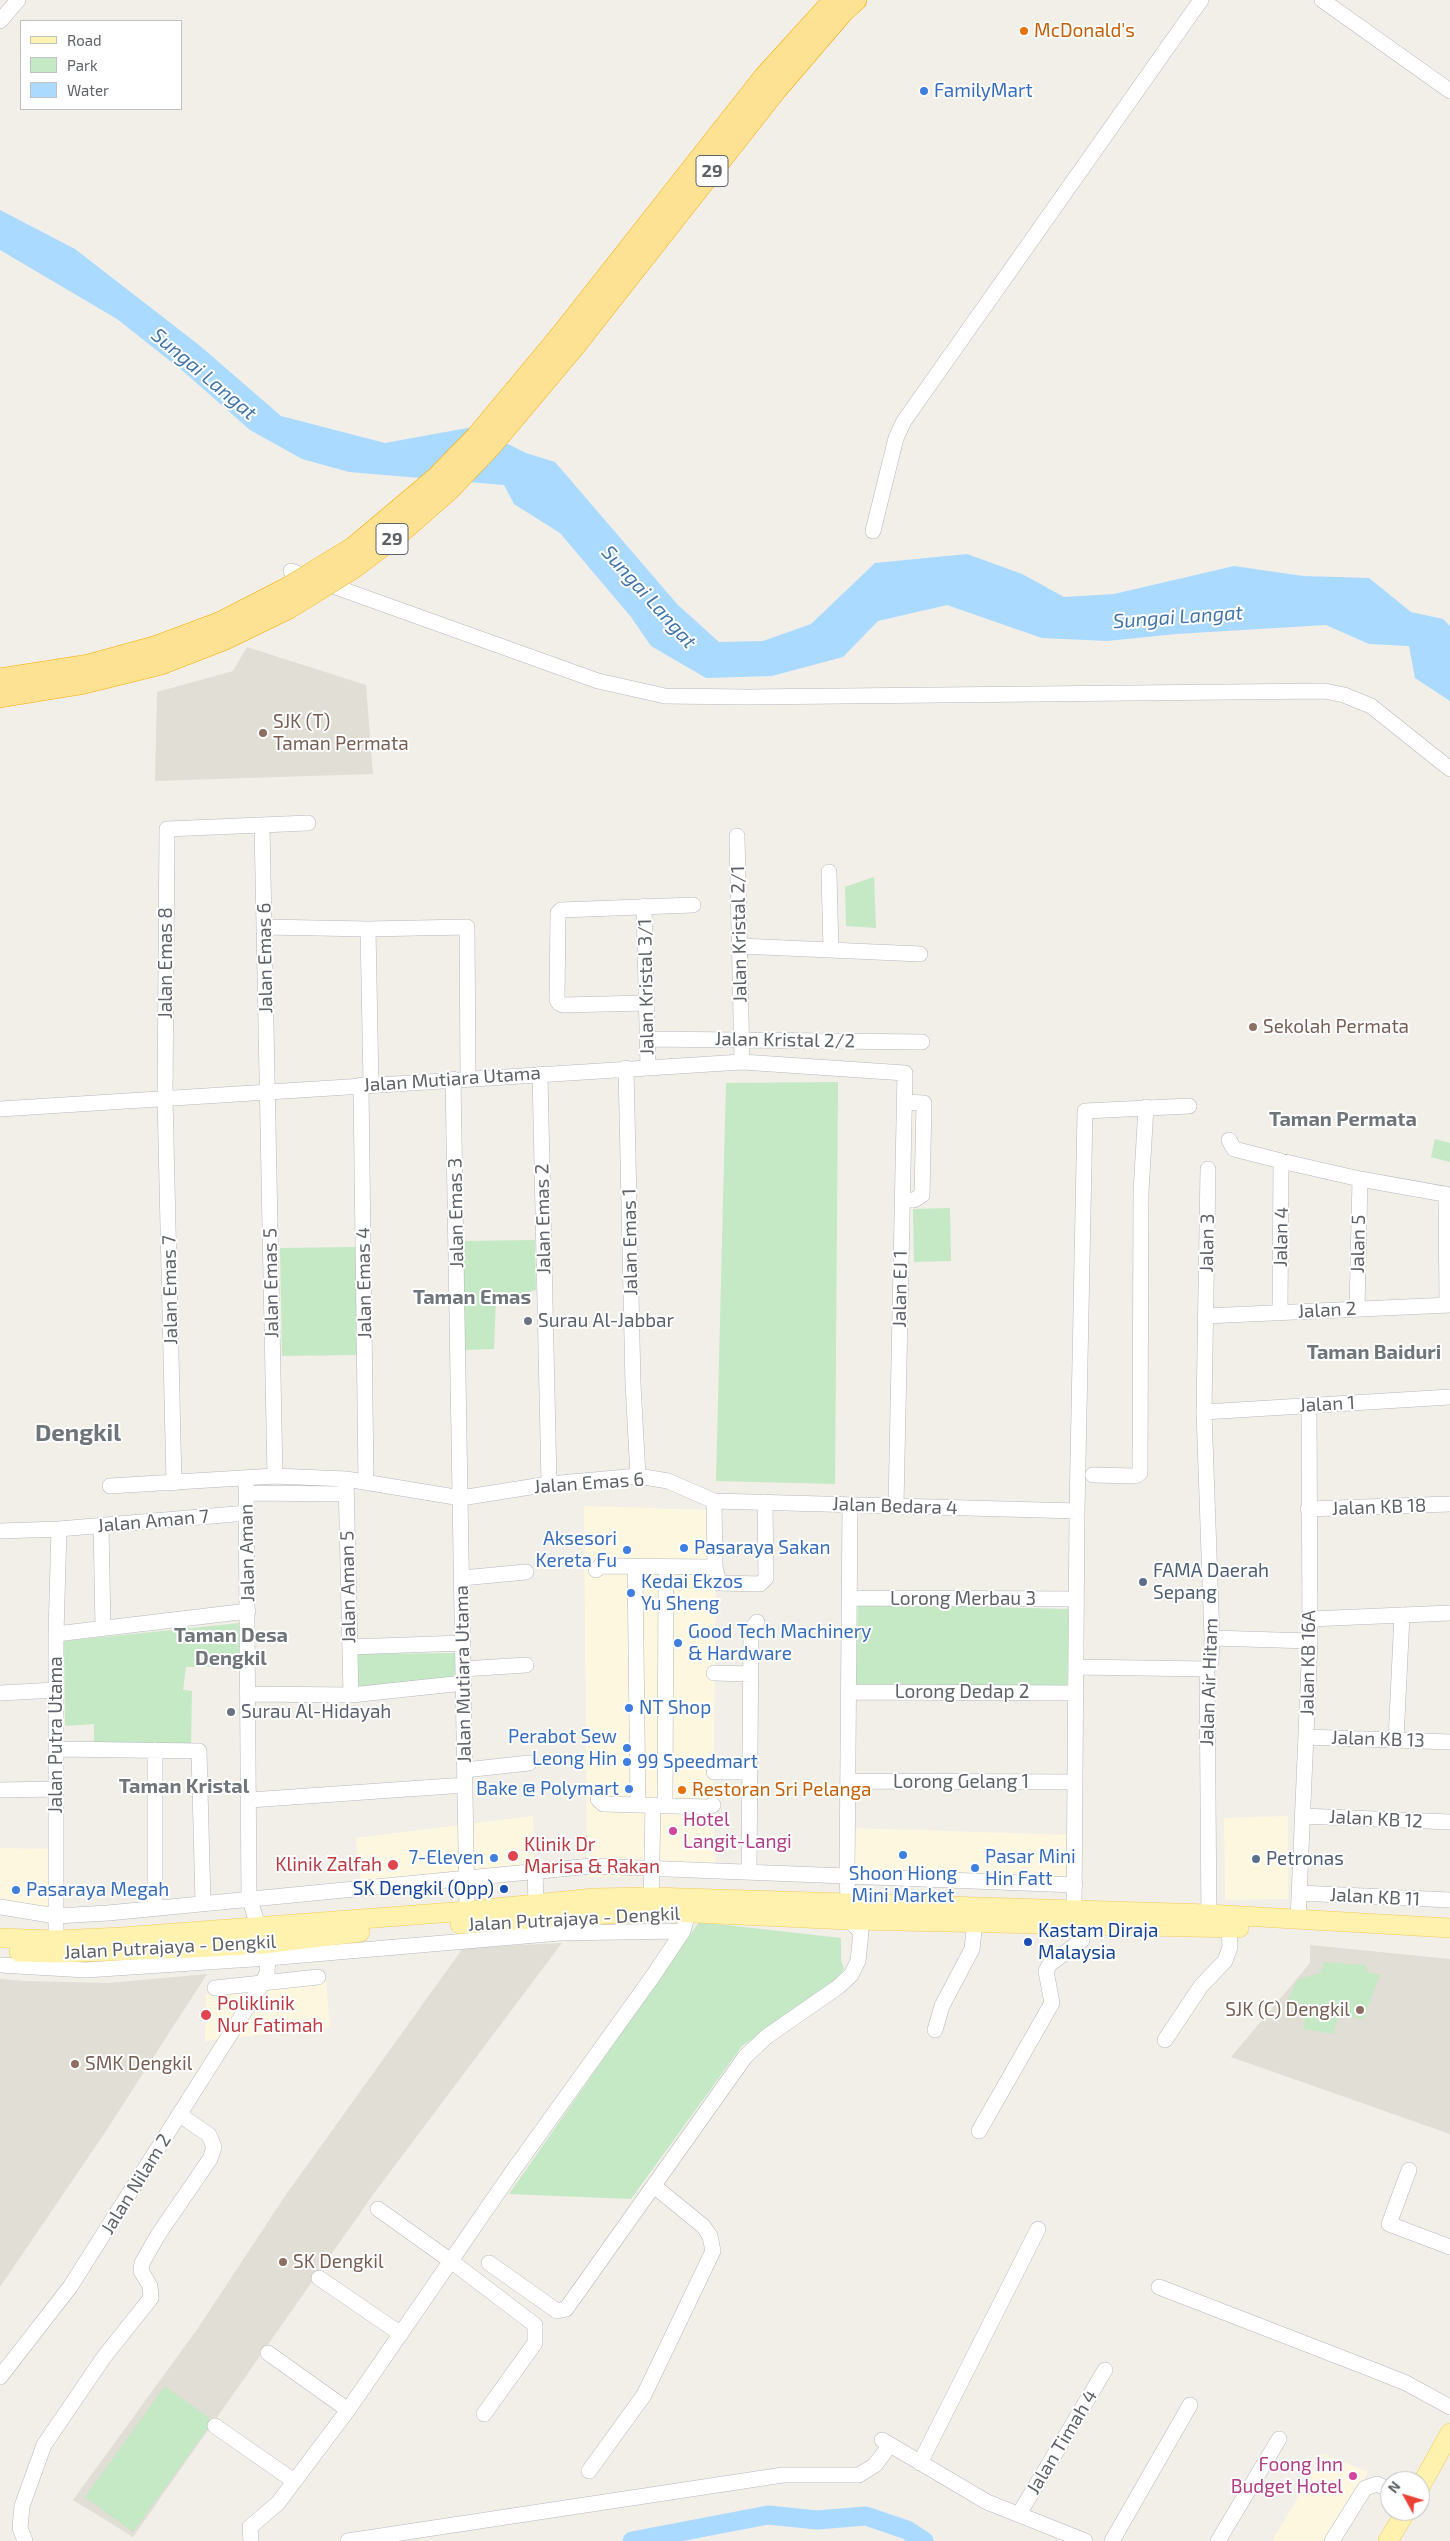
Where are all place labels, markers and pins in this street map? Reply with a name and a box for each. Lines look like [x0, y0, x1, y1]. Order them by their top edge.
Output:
place label: McDonald's [1034, 20, 1135, 42]
marker: McDonald's [1018, 25, 1030, 37]
place label: FamilyMart [934, 80, 1033, 102]
marker: FamilyMart [918, 85, 930, 97]
place label: SJK (T) Taman Permata [273, 711, 409, 755]
marker: SJK (T) Taman Permata [257, 727, 269, 739]
place label: Sekolah Permata [1263, 1016, 1409, 1038]
marker: Sekolah Permata [1247, 1021, 1259, 1033]
place label: Surau Al-Jabbar [538, 1310, 674, 1332]
marker: Surau Al-Jabbar [522, 1315, 534, 1327]
place label: Aksesori Kereta Fu [536, 1528, 617, 1572]
place label: Pasaraya Sakan [694, 1537, 831, 1559]
marker: Pasaraya Sakan [678, 1542, 690, 1554]
marker: Aksesori Kereta Fu [621, 1544, 633, 1556]
place label: FAMA Daerah Sepang [1153, 1560, 1269, 1604]
place label: Kedai Ekzos Yu Sheng [641, 1571, 743, 1615]
marker: FAMA Daerah Sepang [1137, 1576, 1149, 1588]
marker: Kedai Ekzos Yu Sheng [625, 1587, 637, 1599]
place label: Good Tech Machinery & Hardware [688, 1621, 871, 1665]
marker: Good Tech Machinery & Hardware [672, 1637, 684, 1649]
place label: NT Shop [639, 1697, 711, 1719]
place label: Surau Al-Hidayah [241, 1701, 391, 1723]
marker: NT Shop [623, 1702, 635, 1714]
marker: Surau Al-Hidayah [225, 1706, 237, 1718]
place label: Perabot Sew Leong Hin [508, 1726, 617, 1770]
marker: Perabot Sew Leong Hin [621, 1742, 633, 1754]
place label: 99 Speedmart [637, 1751, 758, 1773]
marker: 99 Speedmart [621, 1756, 633, 1768]
place label: Bake @ Polymart [476, 1778, 619, 1800]
place label: Restoran Sri Pelanga [692, 1779, 871, 1801]
marker: Bake @ Polymart [623, 1783, 635, 1795]
marker: Restoran Sri Pelanga [676, 1784, 688, 1796]
place label: Hotel Langit-Langi [683, 1809, 792, 1853]
marker: Hotel Langit-Langi [667, 1825, 679, 1837]
place label: Klinik Dr Marisa & Rakan [524, 1834, 660, 1878]
place label: Pasar Mini Hin Fatt [985, 1846, 1076, 1890]
place label: 7-Eleven [409, 1847, 484, 1869]
place label: Petronas [1266, 1848, 1344, 1870]
marker: Klinik Dr Marisa & Rakan [506, 1849, 520, 1863]
marker: Shoon Hiong Mini Market [897, 1849, 909, 1861]
marker: 7-Eleven [488, 1852, 500, 1864]
marker: Petronas [1250, 1853, 1262, 1865]
place label: Klinik Zalfah [275, 1854, 382, 1876]
marker: Klinik Zalfah [386, 1858, 400, 1872]
marker: Pasar Mini Hin Fatt [969, 1862, 981, 1874]
place label: Shoon Hiong Mini Market [849, 1863, 957, 1907]
place label: SK Dengkil (Opp) [353, 1878, 494, 1900]
place label: Pasaraya Megah [26, 1879, 169, 1901]
marker: SK Dengkil (Opp) [498, 1883, 510, 1895]
marker: Pasaraya Megah [10, 1884, 22, 1896]
place label: Kastam Diraja Malaysia [1038, 1920, 1158, 1964]
marker: Kastam Diraja Malaysia [1022, 1936, 1034, 1948]
place label: Poliklinik Nur Fatimah [217, 1993, 323, 2037]
place label: SJK (C) Dengkil [1225, 1999, 1350, 2021]
marker: SJK (C) Dengkil [1354, 2004, 1366, 2016]
marker: Poliklinik Nur Fatimah [199, 2008, 213, 2022]
place label: SMK Dengkil [85, 2053, 192, 2075]
marker: SMK Dengkil [69, 2058, 81, 2070]
place label: SK Dengkil [293, 2251, 384, 2273]
marker: SK Dengkil [277, 2256, 289, 2268]
place label: Foong Inn Budget Hotel [1231, 2454, 1343, 2498]
marker: Foong Inn Budget Hotel [1347, 2470, 1359, 2482]

